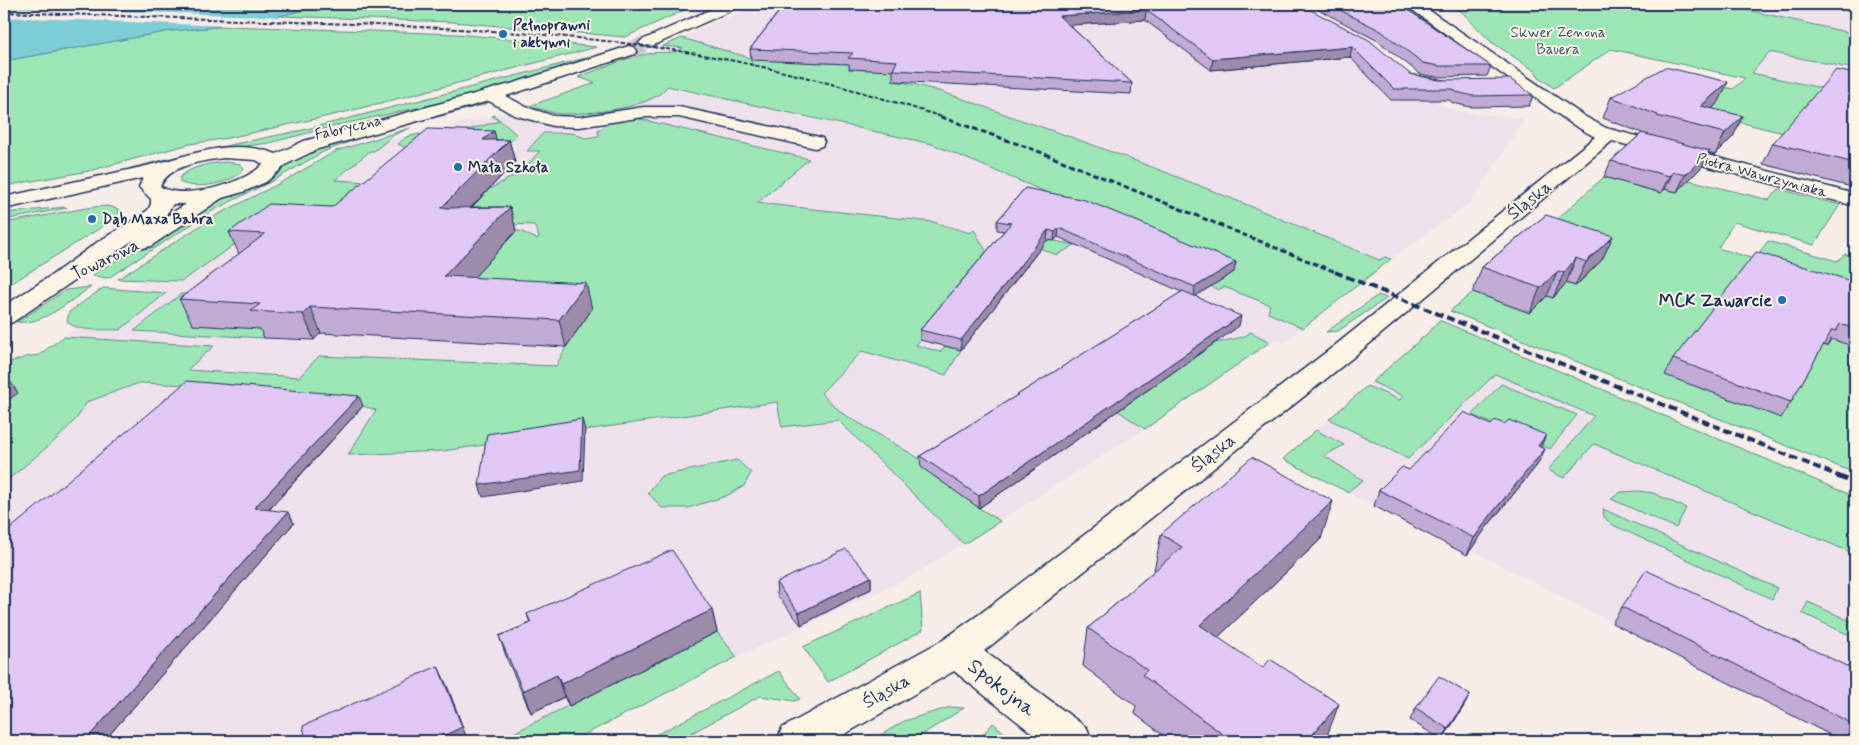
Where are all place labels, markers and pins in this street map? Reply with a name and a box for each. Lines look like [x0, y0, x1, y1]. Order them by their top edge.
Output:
place label: Pełnoprawni i aktywni [513, 16, 590, 53]
marker: Pełnoprawni i aktywni [497, 28, 509, 40]
place label: Mała Szkoła [468, 158, 549, 178]
marker: Mała Szkoła [452, 161, 464, 173]
place label: Dąb Maxa Bahra [102, 210, 214, 230]
marker: Dąb Maxa Bahra [86, 213, 98, 225]
place label: MCK Zawarcie [1659, 289, 1772, 313]
marker: MCK Zawarcie [1776, 294, 1788, 306]

